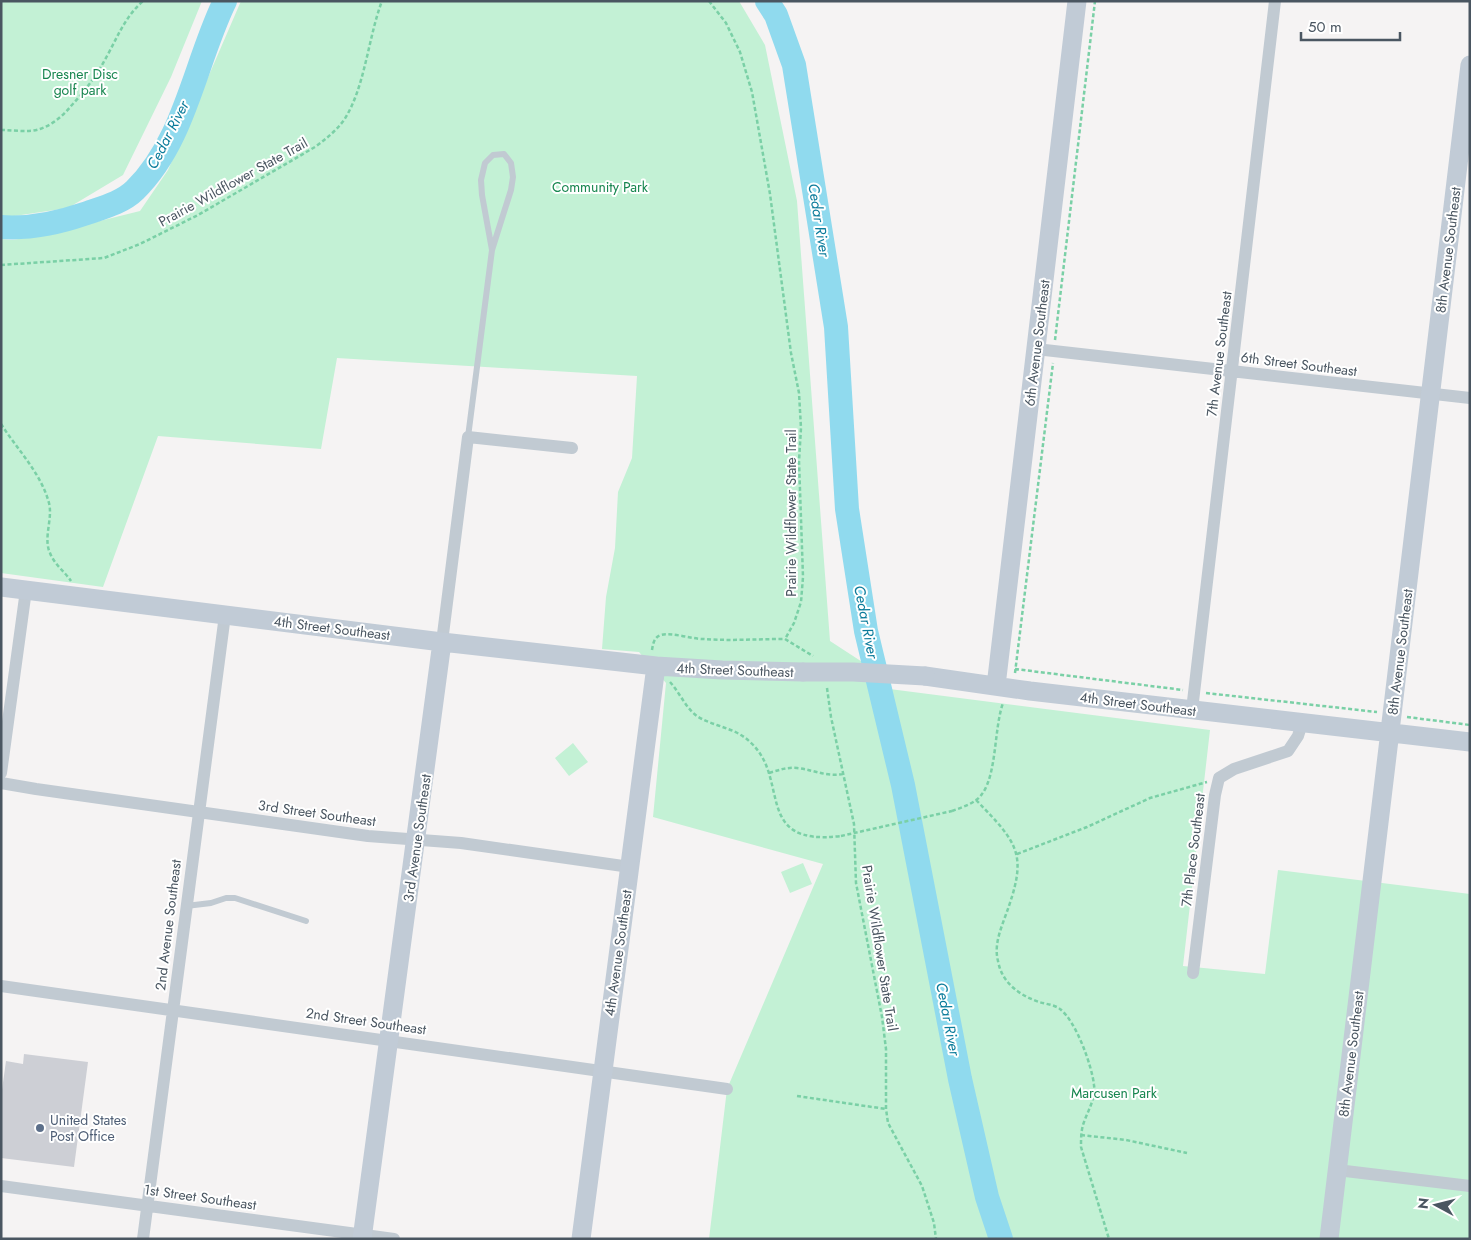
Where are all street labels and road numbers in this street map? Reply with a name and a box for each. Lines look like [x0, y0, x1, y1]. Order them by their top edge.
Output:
street label: Prairie Wildflower State Trail [155, 133, 311, 231]
street label: 8th Avenue Southeast [1430, 185, 1466, 314]
street label: 6th Avenue Southeast [1019, 278, 1055, 407]
street label: 7th Avenue Southeast [1201, 289, 1237, 418]
street label: 6th Street Southeast [1240, 347, 1359, 381]
street label: Prairie Wildflower State Trail [781, 429, 801, 597]
street label: 8th Avenue Southeast [1382, 587, 1418, 716]
street label: 4th Street Southeast [273, 611, 392, 645]
street label: 4th Street Southeast [676, 658, 794, 682]
street label: 4th Street Southeast [1079, 687, 1198, 721]
street label: 3rd Avenue Southeast [398, 772, 436, 903]
street label: 7th Place Southeast [1176, 791, 1210, 908]
street label: 3rd Street Southeast [257, 795, 378, 831]
street label: 2nd Avenue Southeast [150, 858, 186, 992]
street label: Prairie Wildflower State Trail [857, 864, 903, 1032]
street label: 4th Avenue Southeast [599, 888, 637, 1017]
street label: 8th Avenue Southeast [1333, 989, 1369, 1118]
street label: 2nd Street Southeast [304, 1003, 428, 1039]
street label: 1st Street Southeast [142, 1179, 258, 1215]

